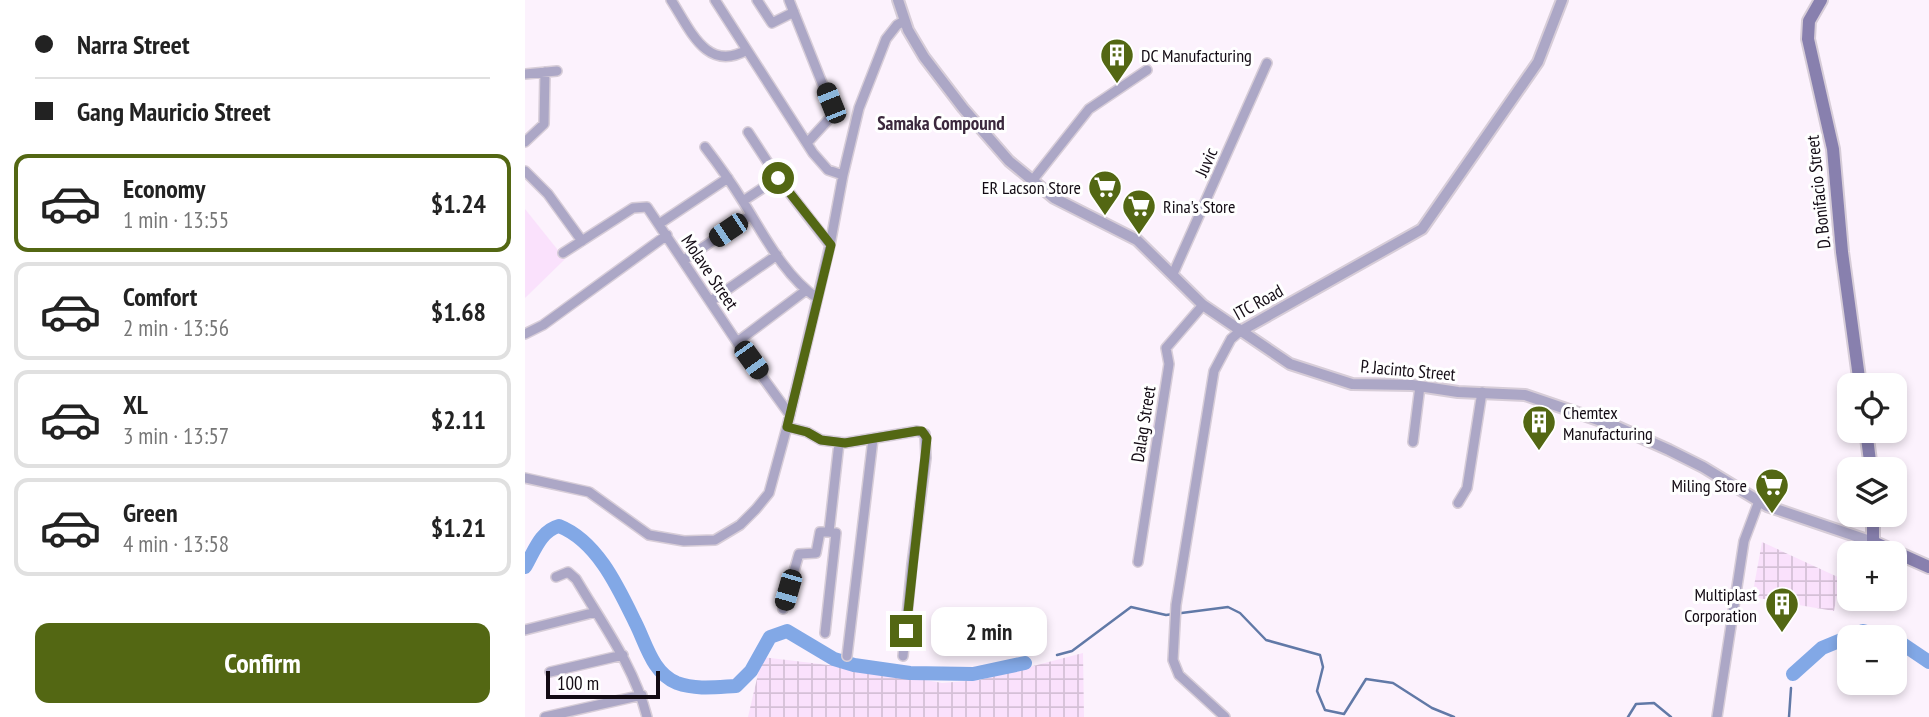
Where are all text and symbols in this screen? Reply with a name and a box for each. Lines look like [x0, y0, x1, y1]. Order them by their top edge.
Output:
text: Narra Street [77, 28, 190, 61]
building icon: DC Manufacturing [1098, 36, 1136, 85]
place label: DC Manufacturing [1141, 44, 1252, 67]
car [814, 80, 849, 126]
text: Gang Mauricio Street [77, 95, 271, 128]
district label: Samaka Compound [877, 111, 1005, 135]
street label: D. Bonifacio Street [1801, 134, 1835, 250]
street label: Juvic [1189, 143, 1223, 181]
route start [762, 162, 794, 194]
supermarket icon: ER Lacson Store [1086, 168, 1124, 217]
icon: car [39, 172, 102, 235]
text: Economy [123, 172, 205, 205]
place label: ER Lacson Store [982, 176, 1081, 199]
text: $1.24 [431, 187, 486, 220]
supermarket icon: Rina's Store [1120, 187, 1158, 236]
place label: Rina's Store [1163, 195, 1235, 218]
text: 1 min · 13:55 [123, 205, 229, 234]
car [705, 210, 752, 250]
street label: Molave Street [676, 230, 744, 314]
street label: ITC Road [1229, 279, 1287, 325]
icon: car [39, 280, 102, 343]
text: Comfort [123, 280, 197, 313]
text: $1.68 [431, 295, 486, 328]
text: 2 min · 13:56 [123, 313, 229, 342]
car [731, 337, 772, 383]
street label: P. Jacinto Street [1359, 354, 1457, 386]
map controls [1837, 373, 1907, 695]
button: locate [1837, 373, 1907, 443]
street label: Dalag Street [1126, 384, 1160, 464]
icon: car [39, 388, 102, 451]
text: XL [123, 388, 148, 421]
place label: Chemtex Manufacturing [1563, 401, 1653, 445]
text: $2.11 [431, 403, 486, 436]
building icon: Chemtex Manufacturing [1520, 403, 1558, 452]
text: 3 min · 13:57 [123, 421, 229, 450]
button: layers [1837, 457, 1907, 527]
supermarket icon: Miling Store [1753, 466, 1791, 515]
place label: Miling Store [1671, 474, 1747, 497]
icon: car [39, 496, 102, 559]
text: Green [123, 496, 178, 529]
text: $1.21 [431, 511, 486, 544]
text: 4 min · 13:58 [123, 529, 229, 558]
button: + [1837, 541, 1907, 611]
car [773, 567, 804, 613]
place label: Multiplast Corporation [1684, 583, 1757, 627]
building icon: Multiplast Corporation [1763, 585, 1801, 634]
callout: 2 min [931, 606, 1046, 656]
route end [890, 615, 922, 647]
text: 2 min [966, 617, 1012, 646]
button: Confirm [35, 623, 490, 703]
button: − [1837, 625, 1907, 695]
scale bar [546, 668, 660, 700]
text: 100 m [557, 671, 599, 695]

